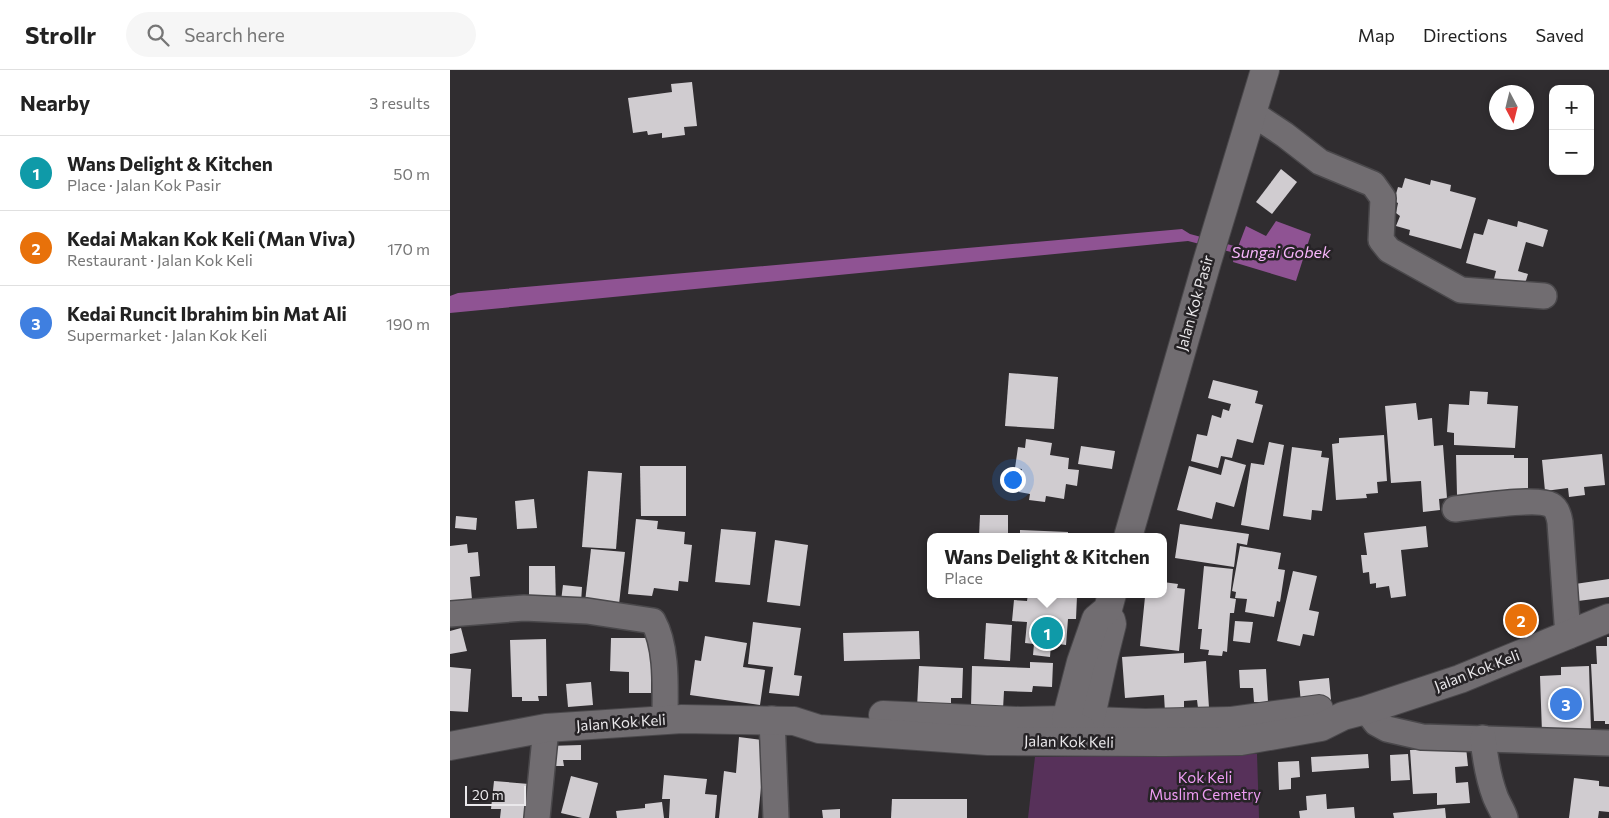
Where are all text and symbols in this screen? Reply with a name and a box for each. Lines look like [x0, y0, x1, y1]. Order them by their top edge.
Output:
search box [126, 12, 476, 57]
text: Strollr [25, 20, 96, 49]
icon: search [144, 21, 172, 49]
text: Search here [184, 23, 285, 46]
text: Map [1358, 24, 1395, 46]
text: Directions [1423, 24, 1507, 46]
text: Saved [1535, 24, 1584, 46]
north arrow [1489, 85, 1534, 130]
map controls [1549, 85, 1594, 175]
button: + [1549, 85, 1594, 130]
text: Nearby [20, 90, 90, 115]
text: 3 results [369, 93, 430, 112]
button: − [1549, 130, 1594, 175]
text: Wans Delight & Kitchen [67, 152, 273, 175]
text: 1 [32, 164, 40, 183]
text: 50 m [393, 164, 430, 183]
text: Place · Jalan Kok Pasir [67, 175, 221, 194]
text: Kedai Makan Kok Keli (Man Viva) [67, 227, 355, 250]
text: 2 [31, 239, 41, 258]
text: 170 m [387, 239, 430, 258]
water label: Sungai Gobek [1231, 242, 1331, 261]
text: Restaurant · Jalan Kok Keli [67, 250, 253, 269]
street label: Jalan Kok Pasir [1172, 253, 1216, 353]
text: Kedai Runcit Ibrahim bin Mat Ali [67, 302, 347, 325]
text: 3 [31, 314, 41, 333]
text: 190 m [386, 314, 430, 333]
text: Supermarket · Jalan Kok Keli [67, 325, 267, 344]
your location [1000, 467, 1026, 493]
popup [927, 533, 1167, 598]
text: Wans Delight & Kitchen [944, 545, 1150, 568]
text: Place [944, 568, 983, 587]
pin: 2 [1505, 601, 1537, 639]
pin: 1 [1031, 614, 1063, 652]
street label: Jalan Kok Keli [1431, 646, 1522, 695]
pin: 3 [1550, 685, 1582, 723]
street label: Jalan Kok Keli [575, 710, 666, 734]
street label: Jalan Kok Keli [1024, 731, 1114, 751]
park label: Kok Keli Muslim Cemetry [1149, 768, 1261, 803]
scale bar [465, 783, 526, 806]
text: 20 m [472, 786, 504, 803]

